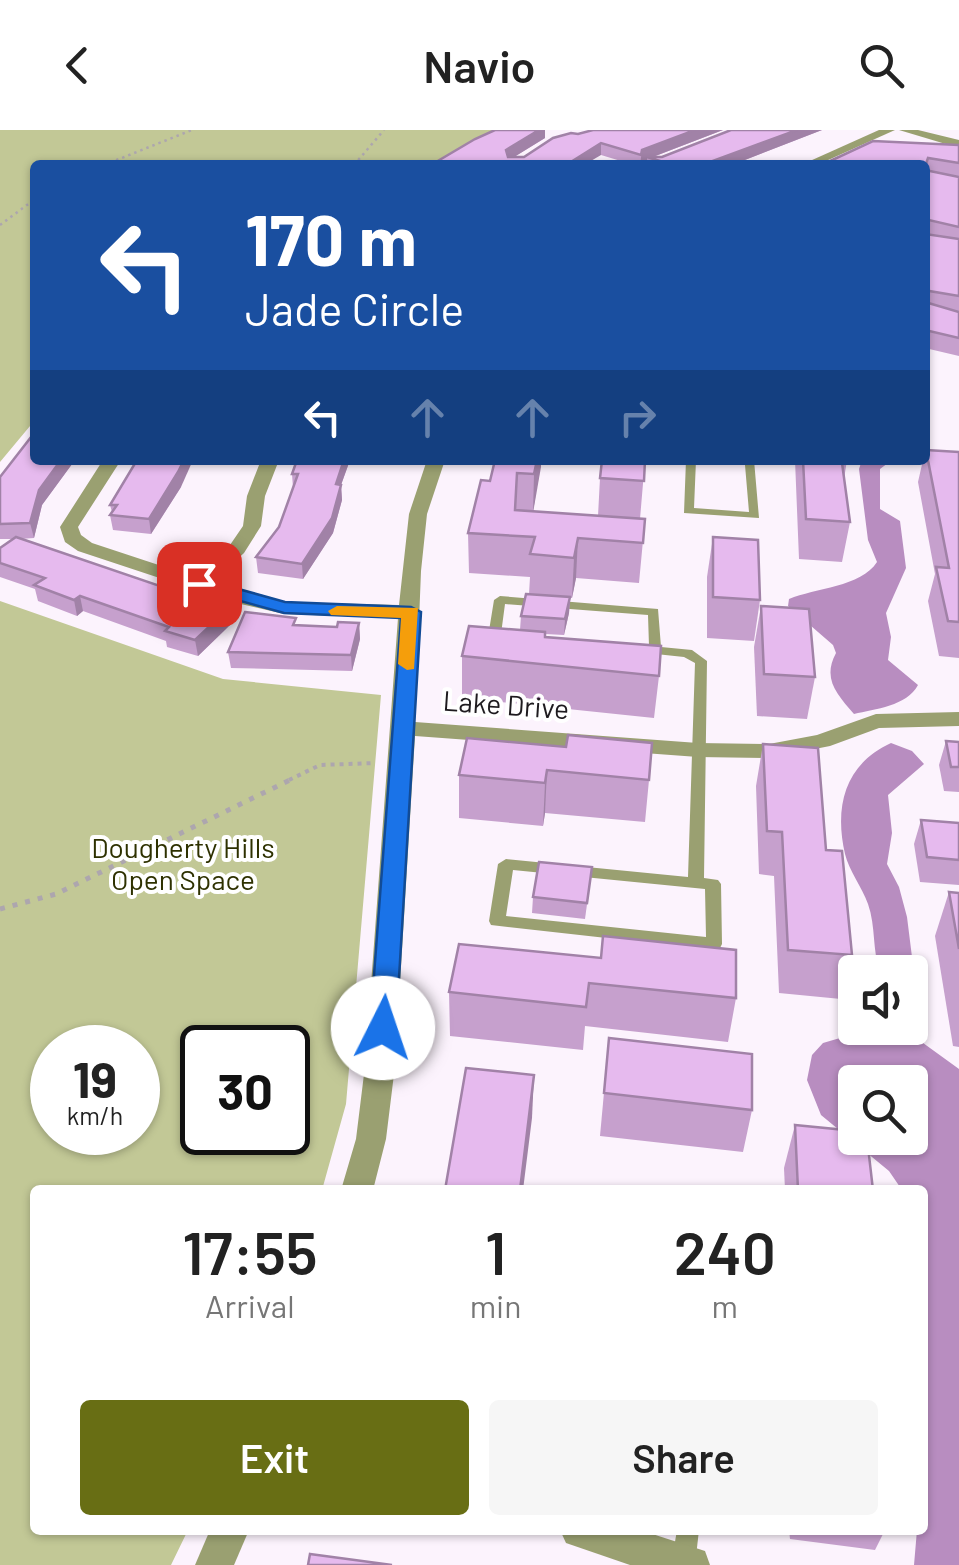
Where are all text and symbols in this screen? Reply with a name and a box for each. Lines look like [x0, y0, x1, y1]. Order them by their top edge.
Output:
icon: back [50, 38, 105, 93]
text: Navio [423, 38, 536, 92]
icon: search [854, 38, 909, 93]
text: 170 m [245, 196, 417, 280]
icon: left [80, 200, 210, 330]
text: Jade Circle [245, 281, 464, 335]
icon: left [295, 390, 350, 445]
icon: ahead [400, 390, 455, 445]
icon: ahead [505, 390, 560, 445]
icon: right [610, 390, 665, 445]
pin [157, 542, 242, 627]
icon: arrive [172, 557, 227, 612]
street label: Lake Drive [442, 683, 570, 725]
park label: Dougherty Hills Open Space [91, 830, 275, 896]
map controls [838, 955, 928, 1155]
button: sound [838, 955, 928, 1045]
position arrow [331, 976, 435, 1080]
speed limit sign: 30 [180, 1025, 310, 1155]
text: 19 [73, 1048, 117, 1108]
button: search [838, 1065, 928, 1155]
text: km/h [67, 1100, 123, 1130]
text: 17:55 [182, 1215, 318, 1287]
text: 1 [485, 1215, 506, 1287]
text: 240 [674, 1215, 776, 1287]
text: Arrival [205, 1286, 295, 1324]
text: min [470, 1286, 522, 1324]
text: m [712, 1286, 738, 1324]
button: Exit [80, 1400, 469, 1515]
button: Share [489, 1400, 878, 1515]

